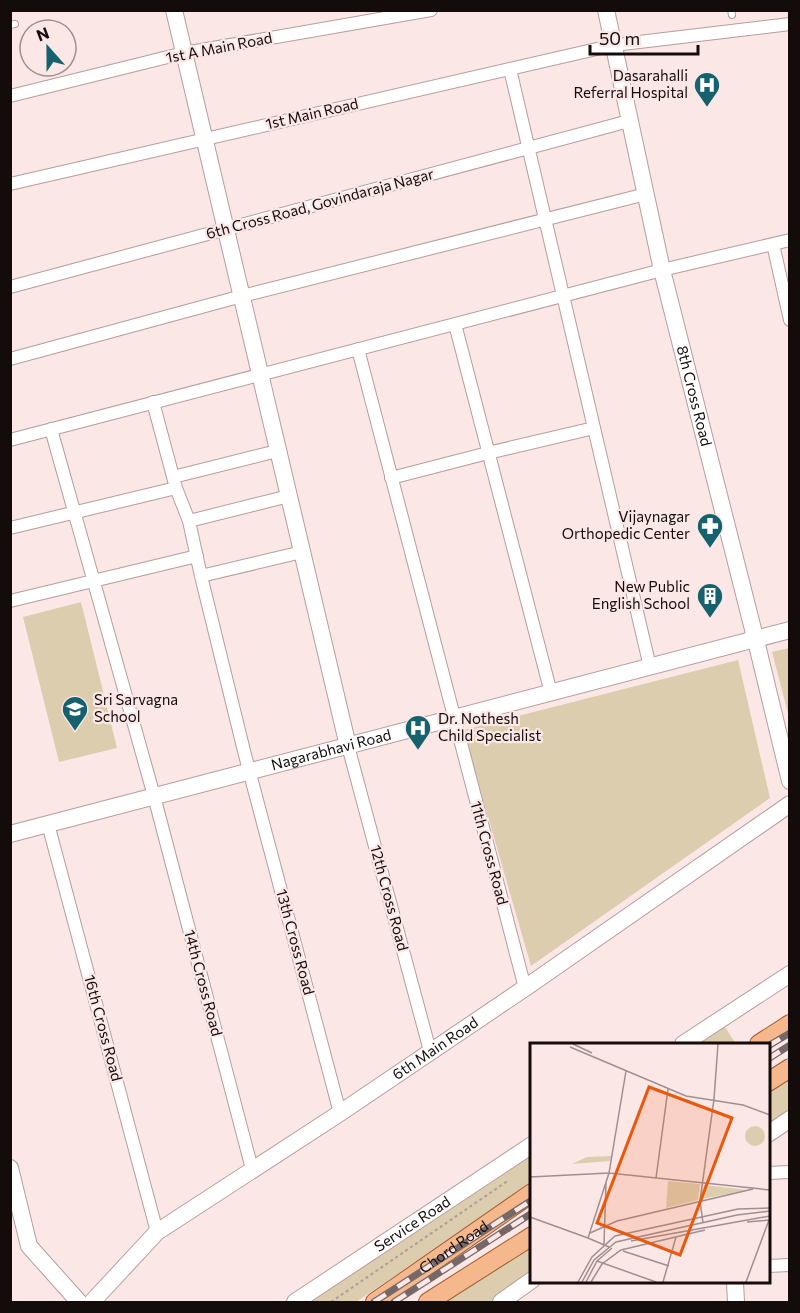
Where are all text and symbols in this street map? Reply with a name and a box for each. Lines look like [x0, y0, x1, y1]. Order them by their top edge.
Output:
north arrow [18, 18, 78, 78]
scale bar [590, 18, 698, 56]
text: N [33, 23, 51, 45]
text: 50 m [599, 27, 640, 49]
street label: 1st A Main Road [164, 28, 273, 66]
place label: Dasarahalli Referral Hospital [573, 66, 688, 101]
hospital icon: Dasarahalli Referral Hospital [692, 70, 722, 108]
street label: 1st Main Road [264, 94, 360, 132]
street label: 6th Cross Road, Govindaraja Nagar [204, 164, 436, 242]
street label: 8th Cross Road [674, 344, 716, 448]
place label: Vijaynagar Orthopedic Center [562, 507, 690, 542]
pharmacy icon: Vijaynagar Orthopedic Center [695, 511, 725, 549]
place label: New Public English School [592, 577, 690, 612]
building icon: New Public English School [695, 581, 725, 619]
place label: Sri Sarvagna School [94, 690, 178, 725]
school or university icon: Sri Sarvagna School [60, 694, 90, 732]
place label: Dr. Nothesh Child Specialist [438, 709, 541, 744]
hospital icon: Dr. Nothesh Child Specialist [403, 713, 433, 751]
street label: Nagarabhavi Road [269, 725, 393, 773]
street label: 11th Cross Road [467, 799, 512, 907]
street label: 12th Cross Road [367, 843, 413, 953]
street label: 13th Cross Road [273, 887, 319, 997]
street label: 14th Cross Road [181, 928, 227, 1038]
street label: 16th Cross Road [81, 973, 127, 1083]
street label: 6th Main Road [389, 1012, 481, 1083]
inset map [530, 1043, 770, 1283]
street label: Service Road [371, 1192, 453, 1255]
street label: Chord Road [415, 1216, 491, 1277]

